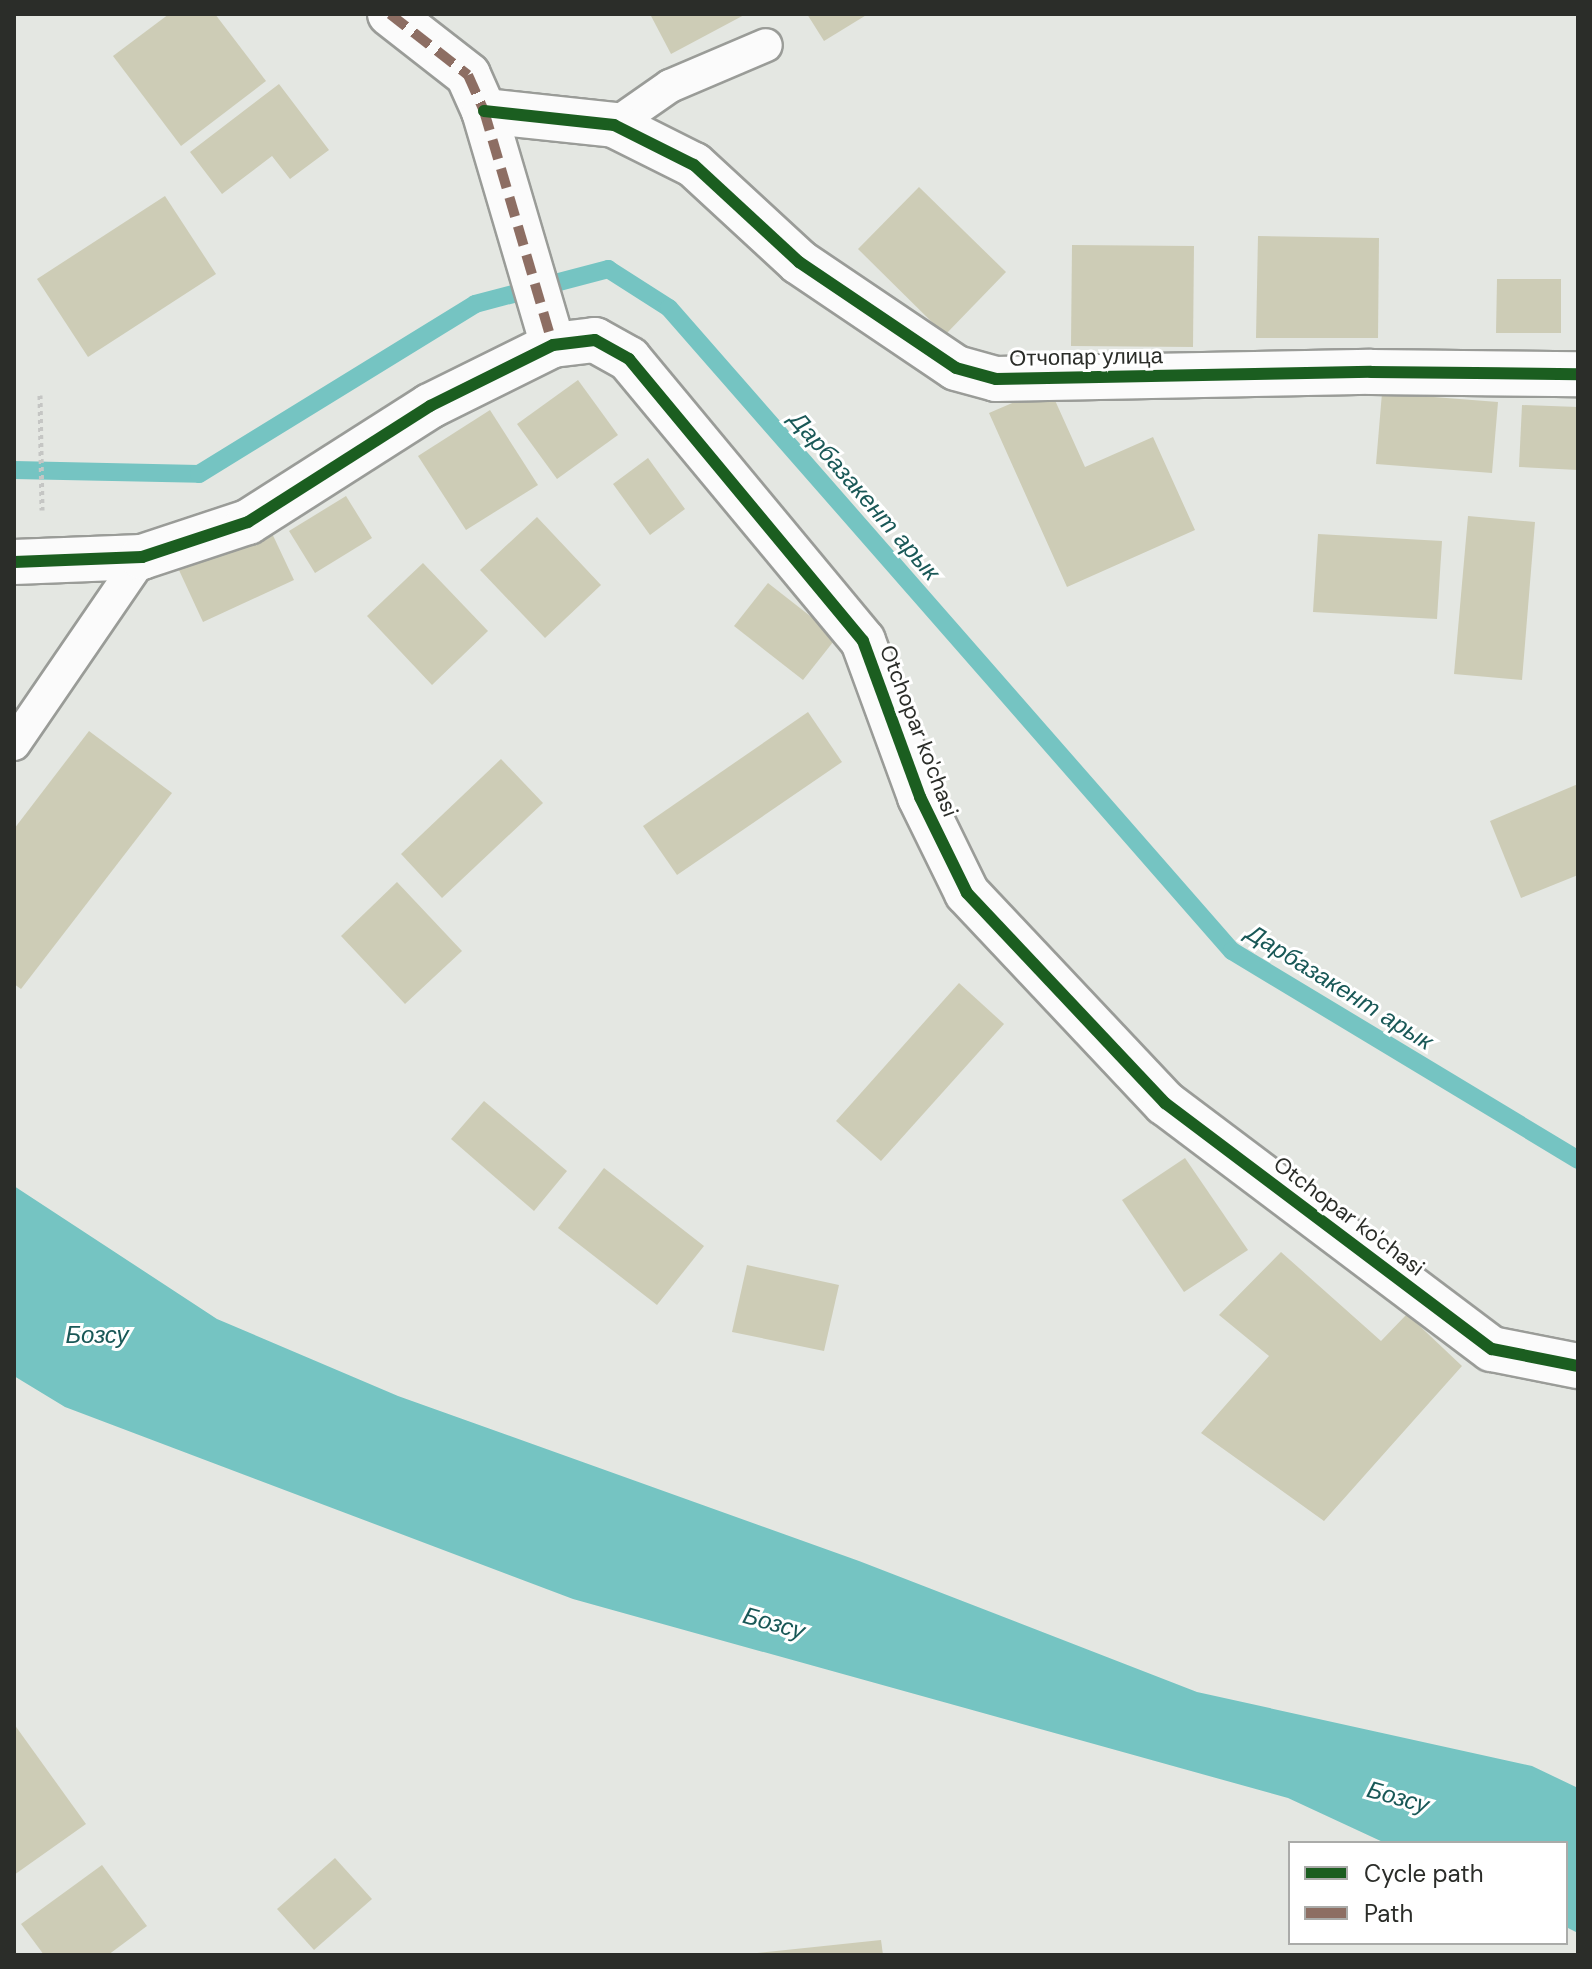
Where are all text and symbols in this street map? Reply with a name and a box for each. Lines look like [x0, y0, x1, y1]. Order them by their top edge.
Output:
street label: Отчопар улица [1009, 342, 1163, 372]
water label: Дарбазакент арык [784, 406, 946, 586]
street label: Otchopar ko'chasi [874, 641, 964, 821]
water label: Дарбазакент арык [1241, 918, 1439, 1056]
street label: Otchopar ko'chasi [1268, 1151, 1430, 1281]
water label: Бозсу [65, 1321, 129, 1349]
water label: Бозсу [740, 1600, 808, 1646]
water label: Бозсу [1364, 1774, 1432, 1820]
legend [1288, 1841, 1568, 1945]
text: Cycle path [1364, 1858, 1483, 1889]
text: Path [1364, 1898, 1413, 1929]

